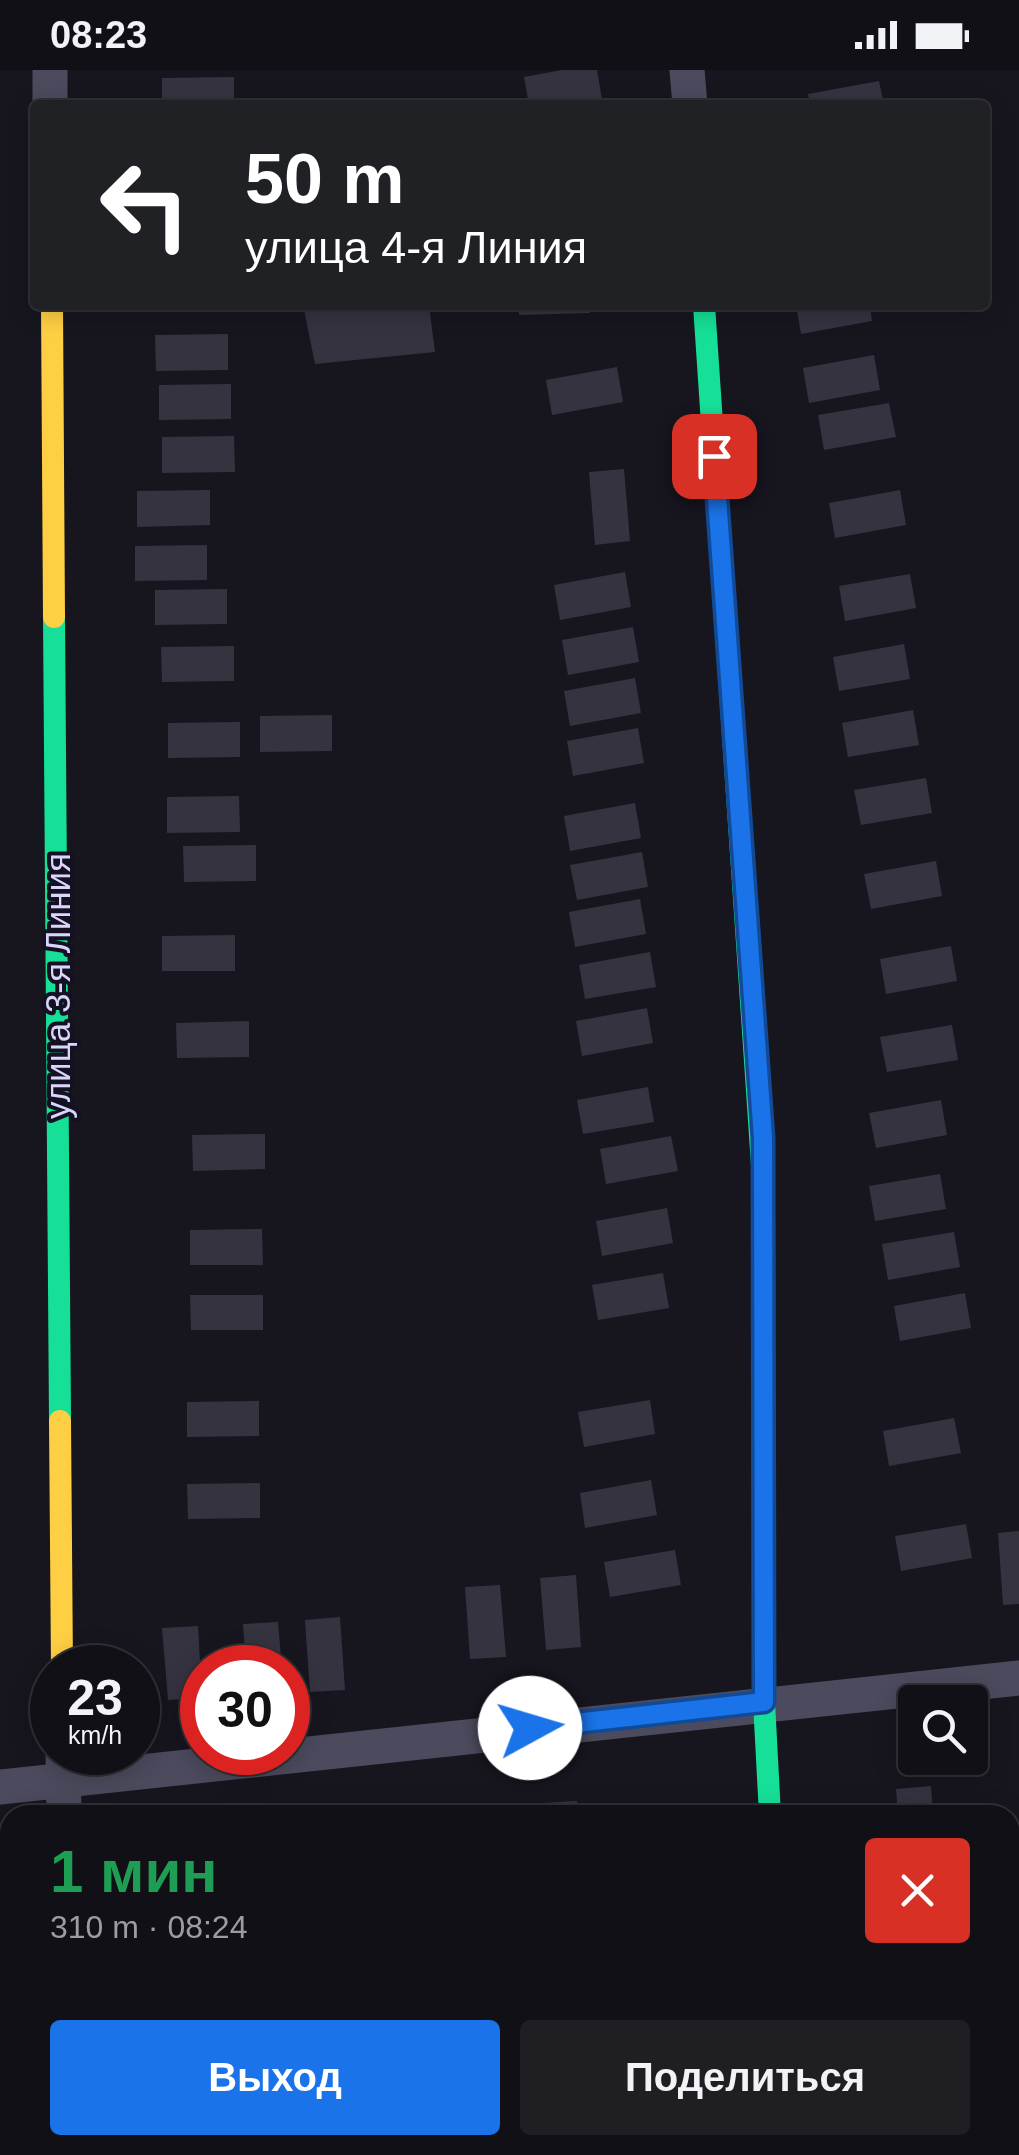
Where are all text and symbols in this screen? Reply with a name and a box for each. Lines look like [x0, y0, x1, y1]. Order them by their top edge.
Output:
text: 08:23 [50, 14, 147, 56]
icon: left [80, 140, 210, 270]
text: 50 m [245, 140, 405, 218]
text: улица 4-я Линия [245, 222, 587, 273]
pin [672, 414, 757, 499]
icon: arrive [687, 429, 742, 484]
street label: улица 3-я Линия [38, 853, 77, 1119]
speed limit sign: 30 [180, 1645, 310, 1775]
text: 23 [67, 1670, 123, 1726]
position arrow [478, 1676, 582, 1780]
map controls [898, 1685, 988, 1775]
button: search [898, 1685, 988, 1775]
text: km/h [68, 1721, 122, 1749]
text: 1 мин [50, 1838, 218, 1905]
button: close [865, 1838, 970, 1943]
text: 310 m · 08:24 [50, 1909, 247, 1945]
button: Выход [50, 2020, 500, 2135]
button: Поделиться [520, 2020, 970, 2135]

